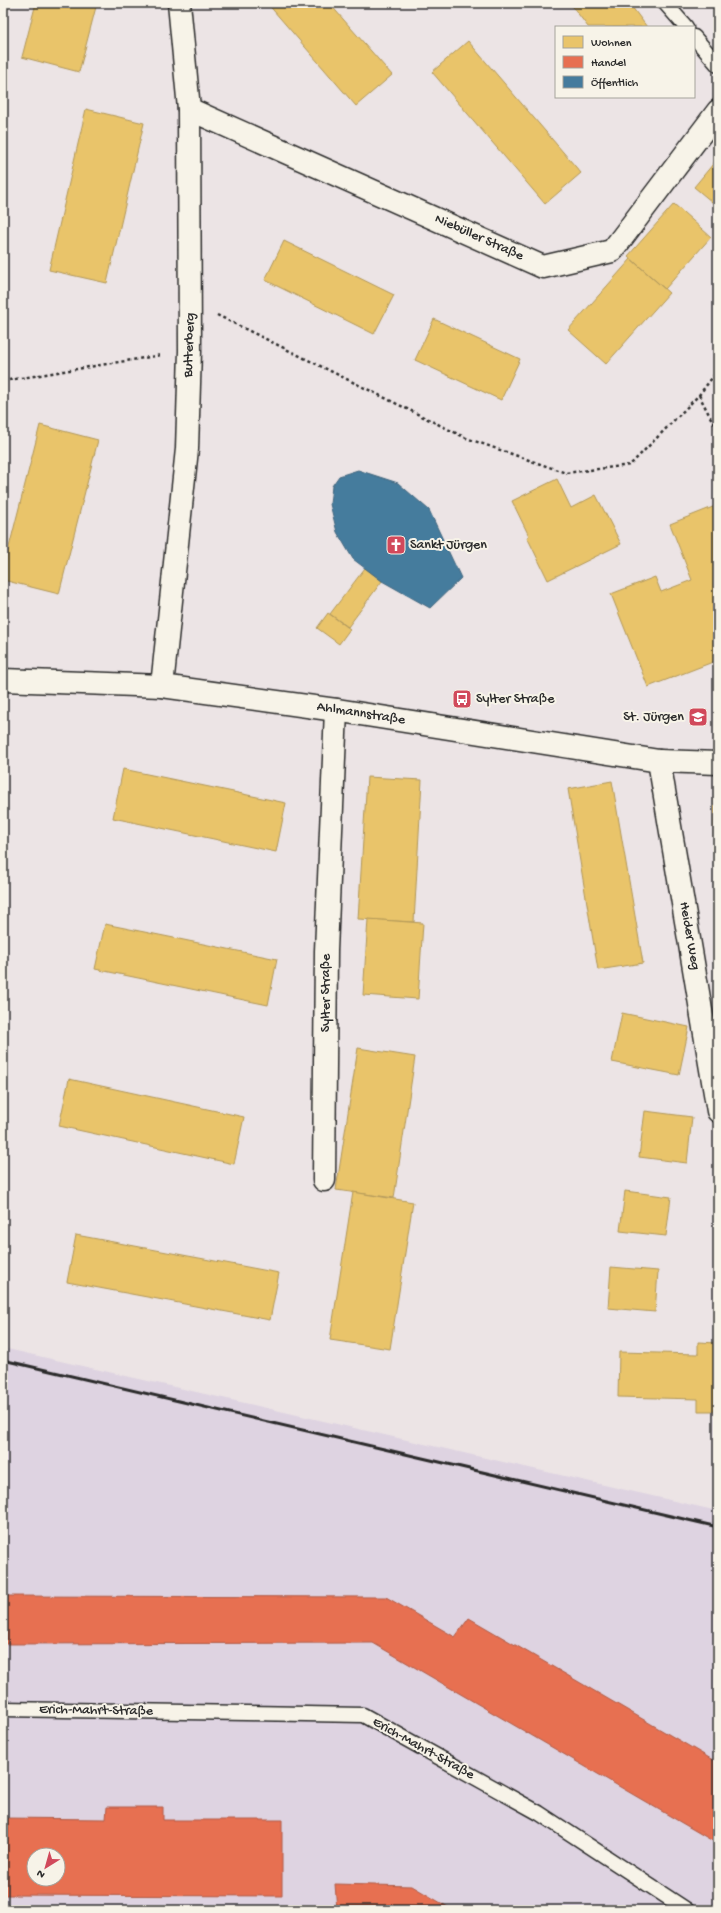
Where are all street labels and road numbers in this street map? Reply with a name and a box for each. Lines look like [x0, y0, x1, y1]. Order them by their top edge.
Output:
street label: Niebüller Straße [432, 211, 527, 266]
street label: Butterberg [180, 312, 200, 379]
street label: Ahlmannstraße [316, 699, 407, 729]
street label: Heider Weg [675, 901, 703, 972]
street label: Sylter Straße [318, 953, 335, 1032]
street label: Erich-Mahrt-Straße [39, 1702, 154, 1721]
street label: Erich-Mahrt-Straße [369, 1714, 478, 1784]

